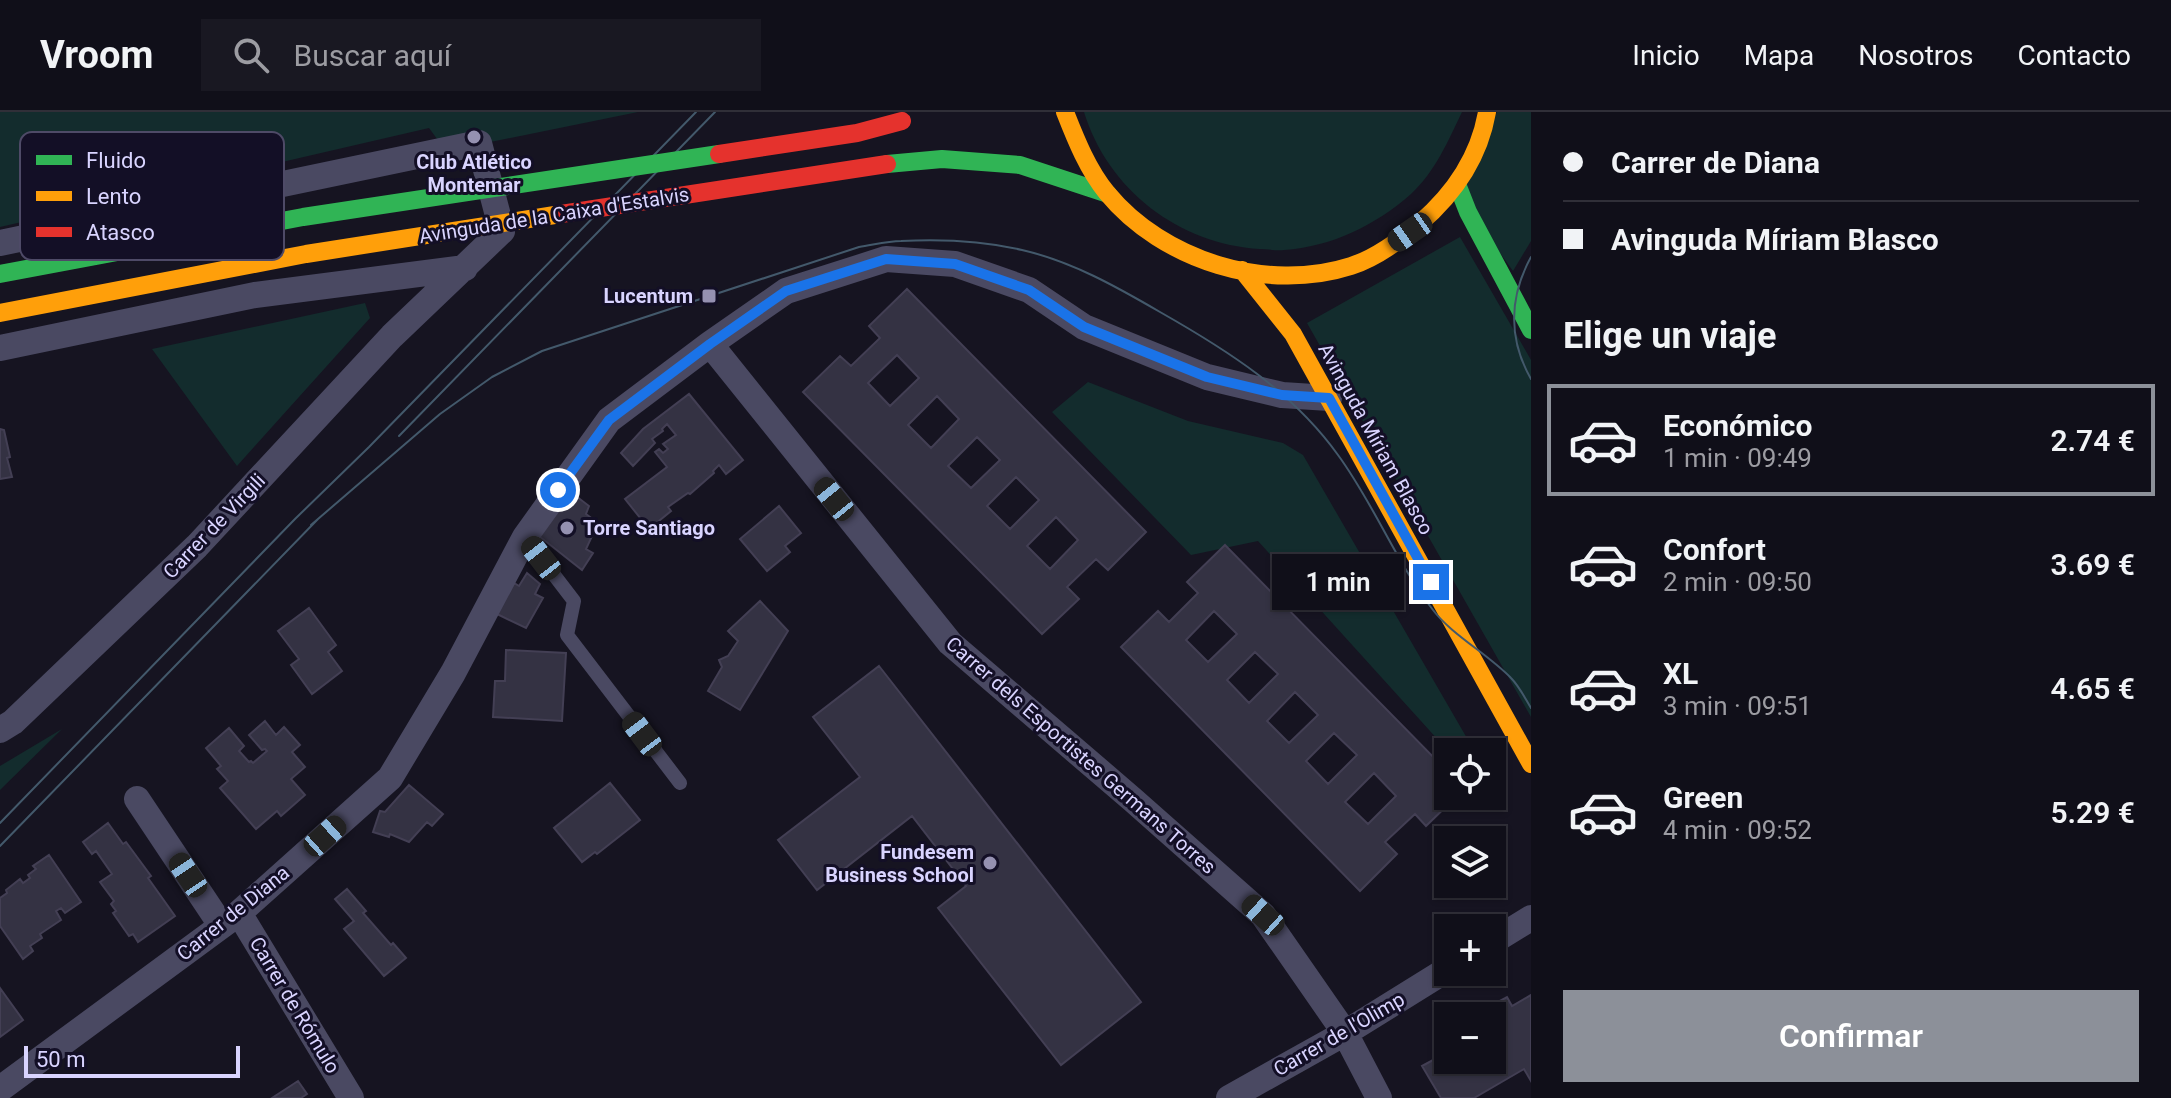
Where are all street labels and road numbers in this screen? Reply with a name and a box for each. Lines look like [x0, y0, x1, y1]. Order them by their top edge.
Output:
street label: Avinguda de la Caixa d'Estalvis [417, 182, 691, 248]
street label: Avinguda Míriam Blasco [1313, 339, 1439, 539]
street label: Carrer de Virgili [158, 469, 270, 583]
street label: Carrer dels Esportistes Germans Torres [941, 631, 1221, 879]
street label: Carrer de Diana [172, 860, 294, 966]
street label: Carrer de Rómulo [245, 932, 345, 1078]
street label: Carrer de l'Olimp [1269, 987, 1409, 1081]

